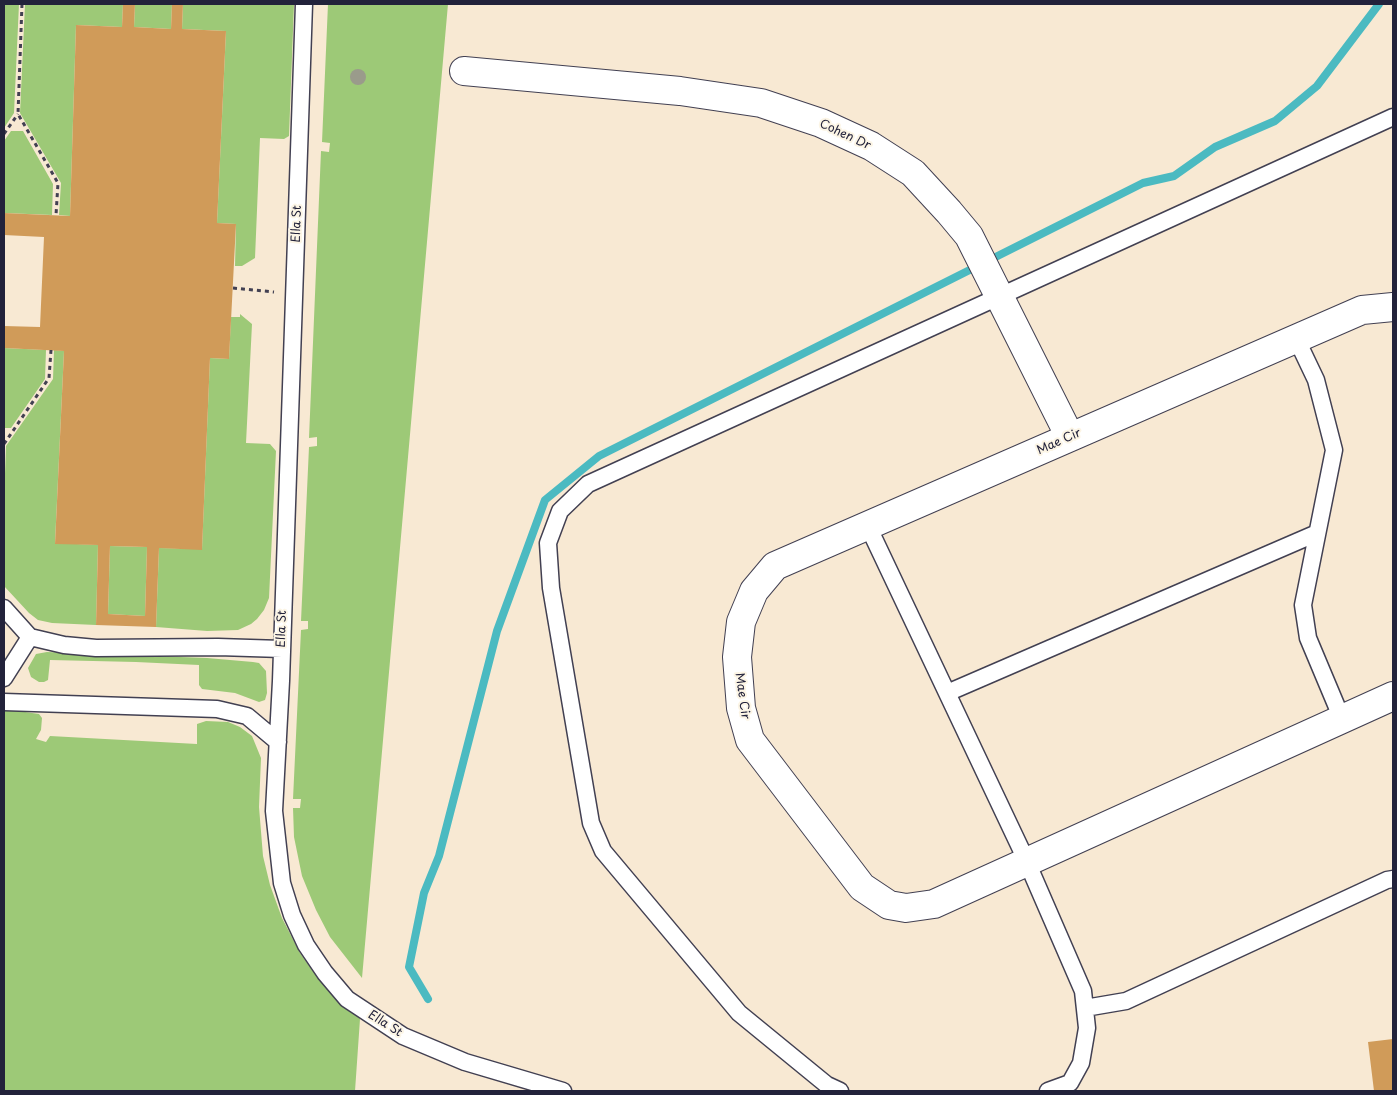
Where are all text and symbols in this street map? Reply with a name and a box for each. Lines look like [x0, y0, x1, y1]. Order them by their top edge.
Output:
street label: Cohen Dr [817, 117, 873, 153]
street label: Ella St [289, 205, 305, 243]
street label: Mae Cir [1035, 426, 1083, 458]
street label: Ella St [274, 610, 290, 648]
street label: Mae Cir [732, 672, 752, 720]
street label: Ella St [365, 1008, 405, 1040]

